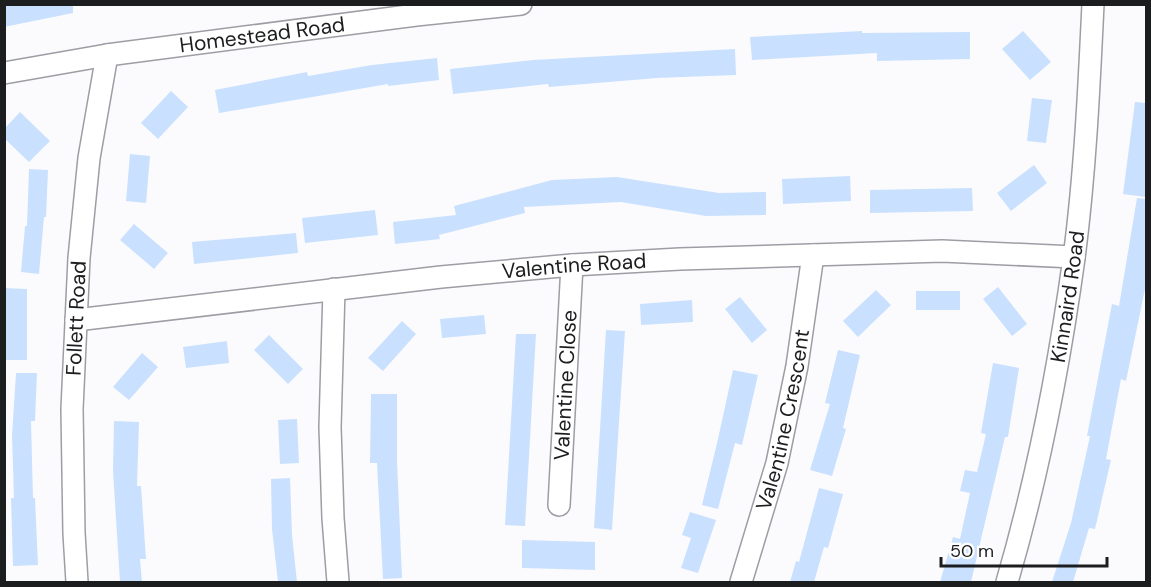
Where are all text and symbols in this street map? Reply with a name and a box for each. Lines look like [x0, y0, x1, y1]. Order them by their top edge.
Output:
street label: Homestead Road [178, 10, 347, 59]
street label: Kinnaird Road [1044, 229, 1091, 365]
street label: Valentine Road [501, 247, 647, 285]
street label: Follett Road [60, 260, 93, 376]
street label: Valentine Close [547, 309, 584, 461]
street label: Valentine Crescent [749, 327, 816, 514]
scale bar [941, 530, 1108, 568]
text: 50 m [950, 539, 994, 563]

